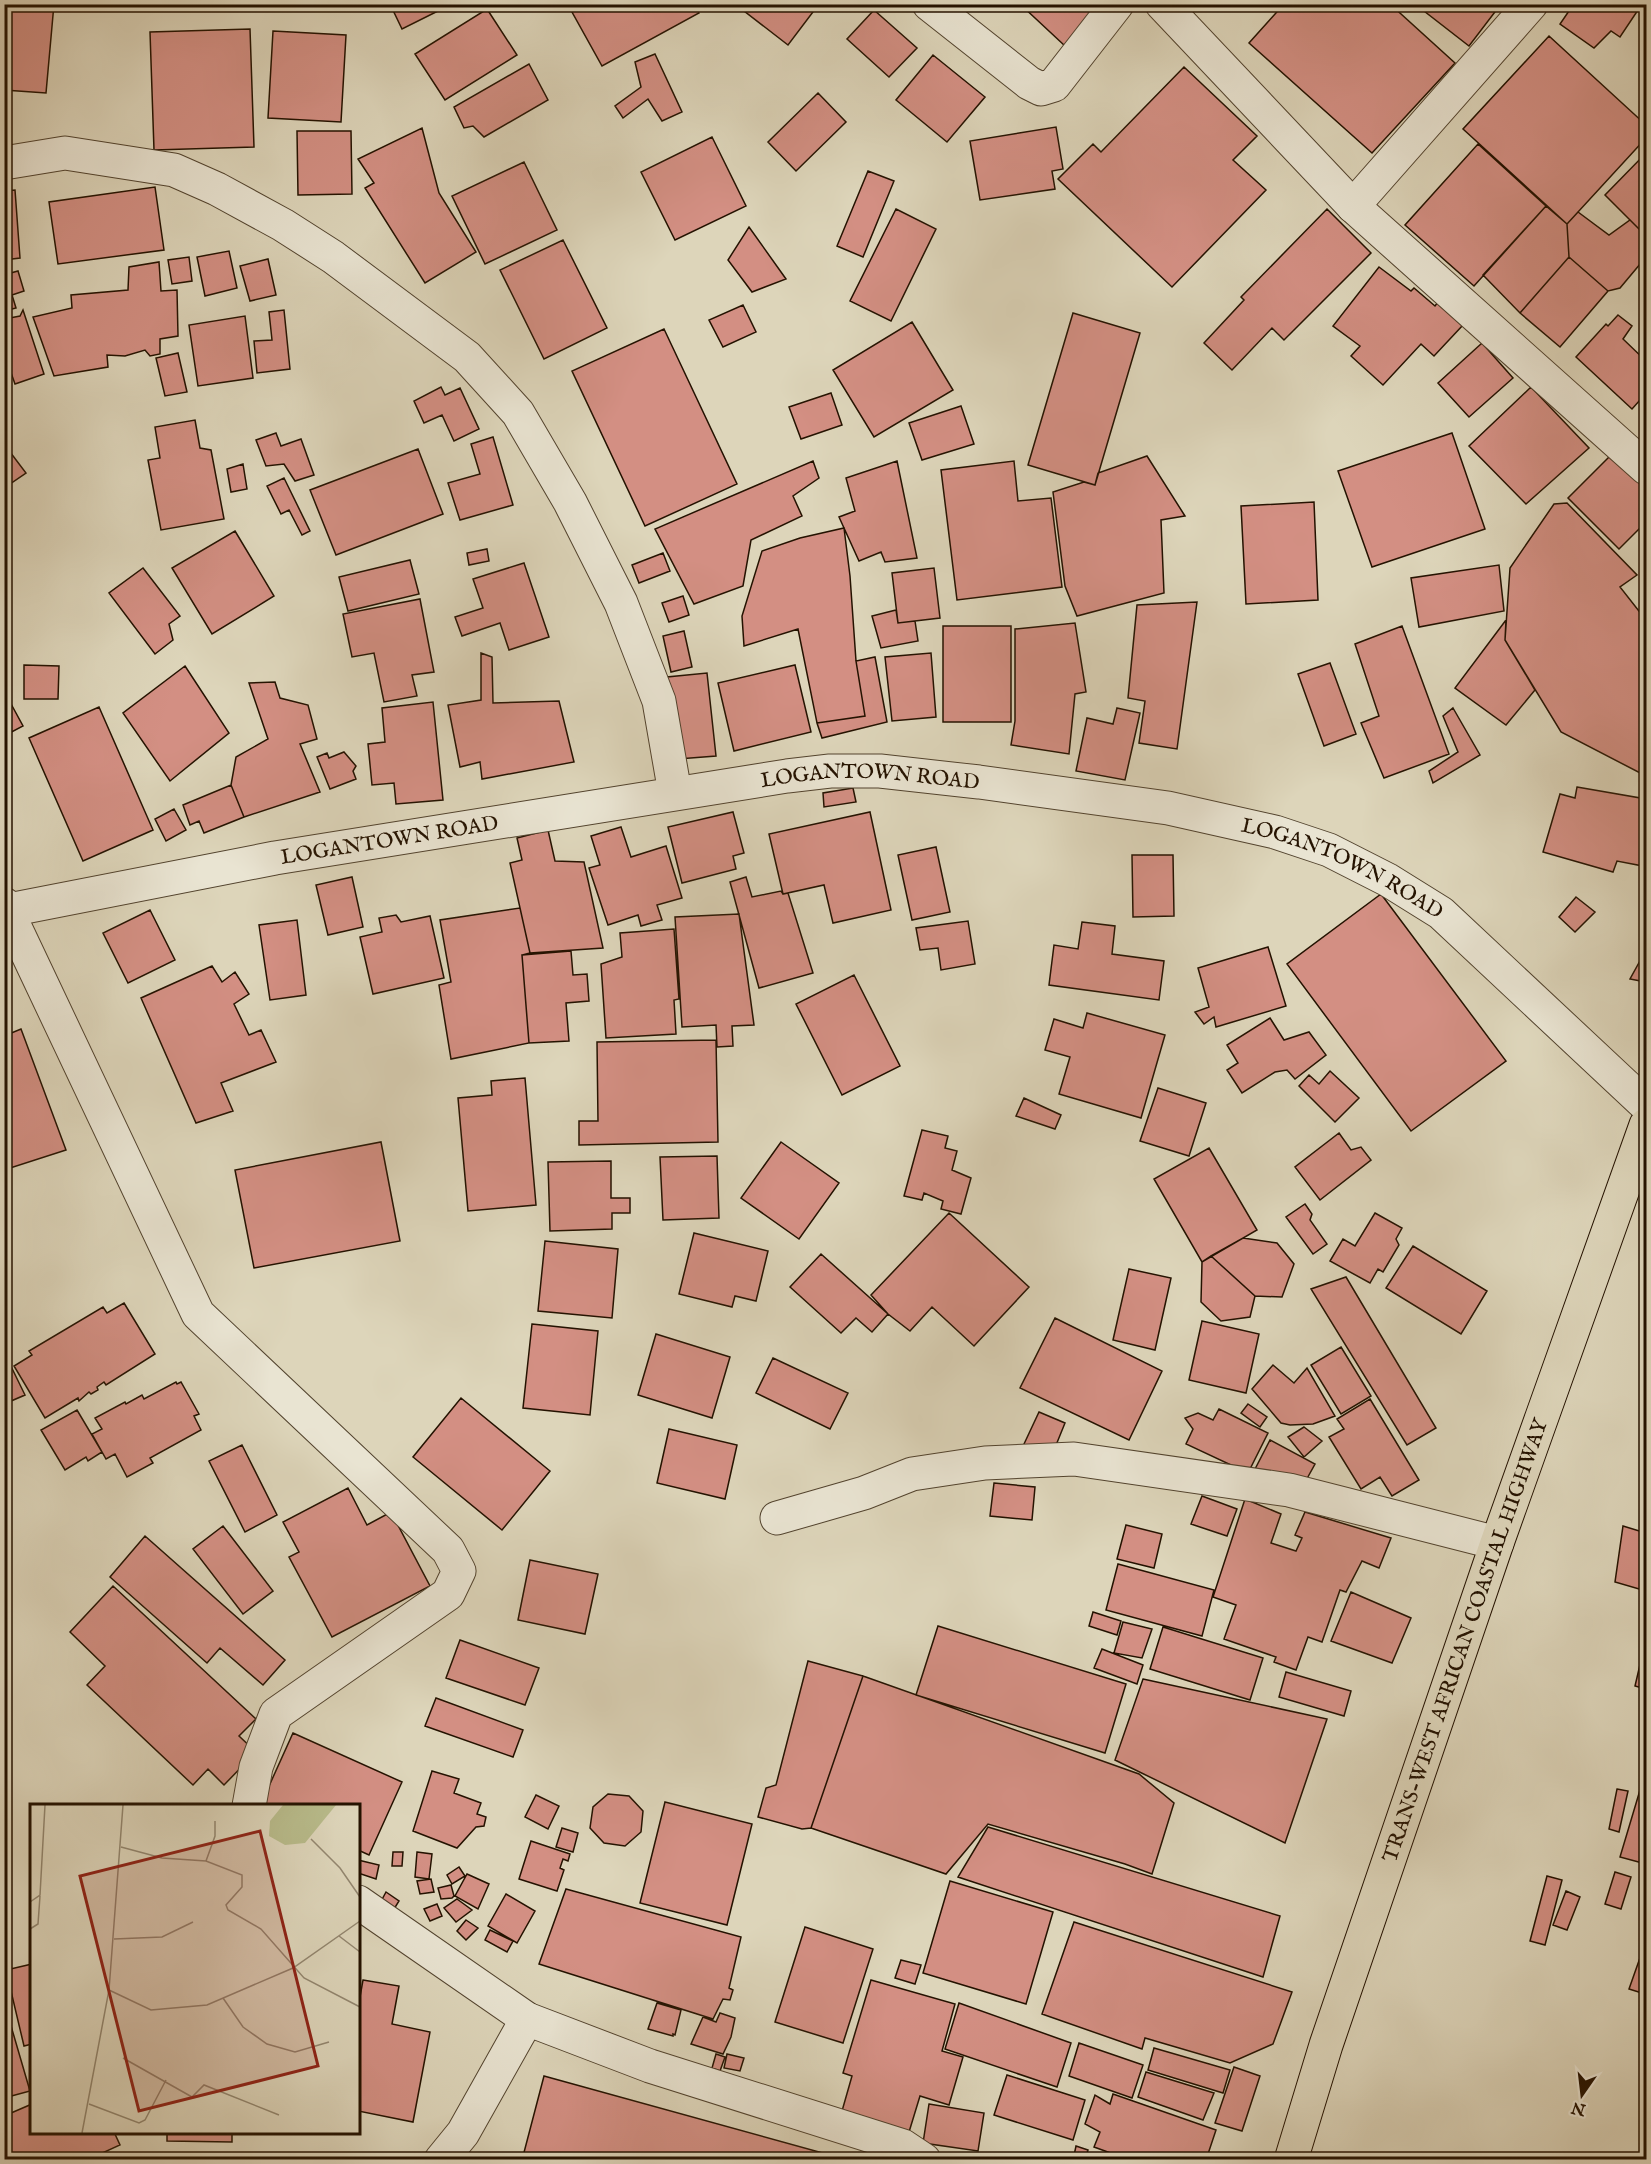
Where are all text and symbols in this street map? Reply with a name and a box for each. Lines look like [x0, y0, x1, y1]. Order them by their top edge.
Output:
street label: LOGANTOWN ROAD [759, 758, 981, 797]
street label: LOGANTOWN ROAD [279, 810, 500, 872]
street label: LOGANTOWN ROAD [1238, 813, 1448, 926]
street label: TRANS-WEST AFRICAN COASTAL HIGHWAY [1377, 1414, 1556, 1866]
inset map [30, 1804, 360, 2134]
north arrow [1552, 2065, 1612, 2125]
text: N [1570, 2096, 1589, 2119]

